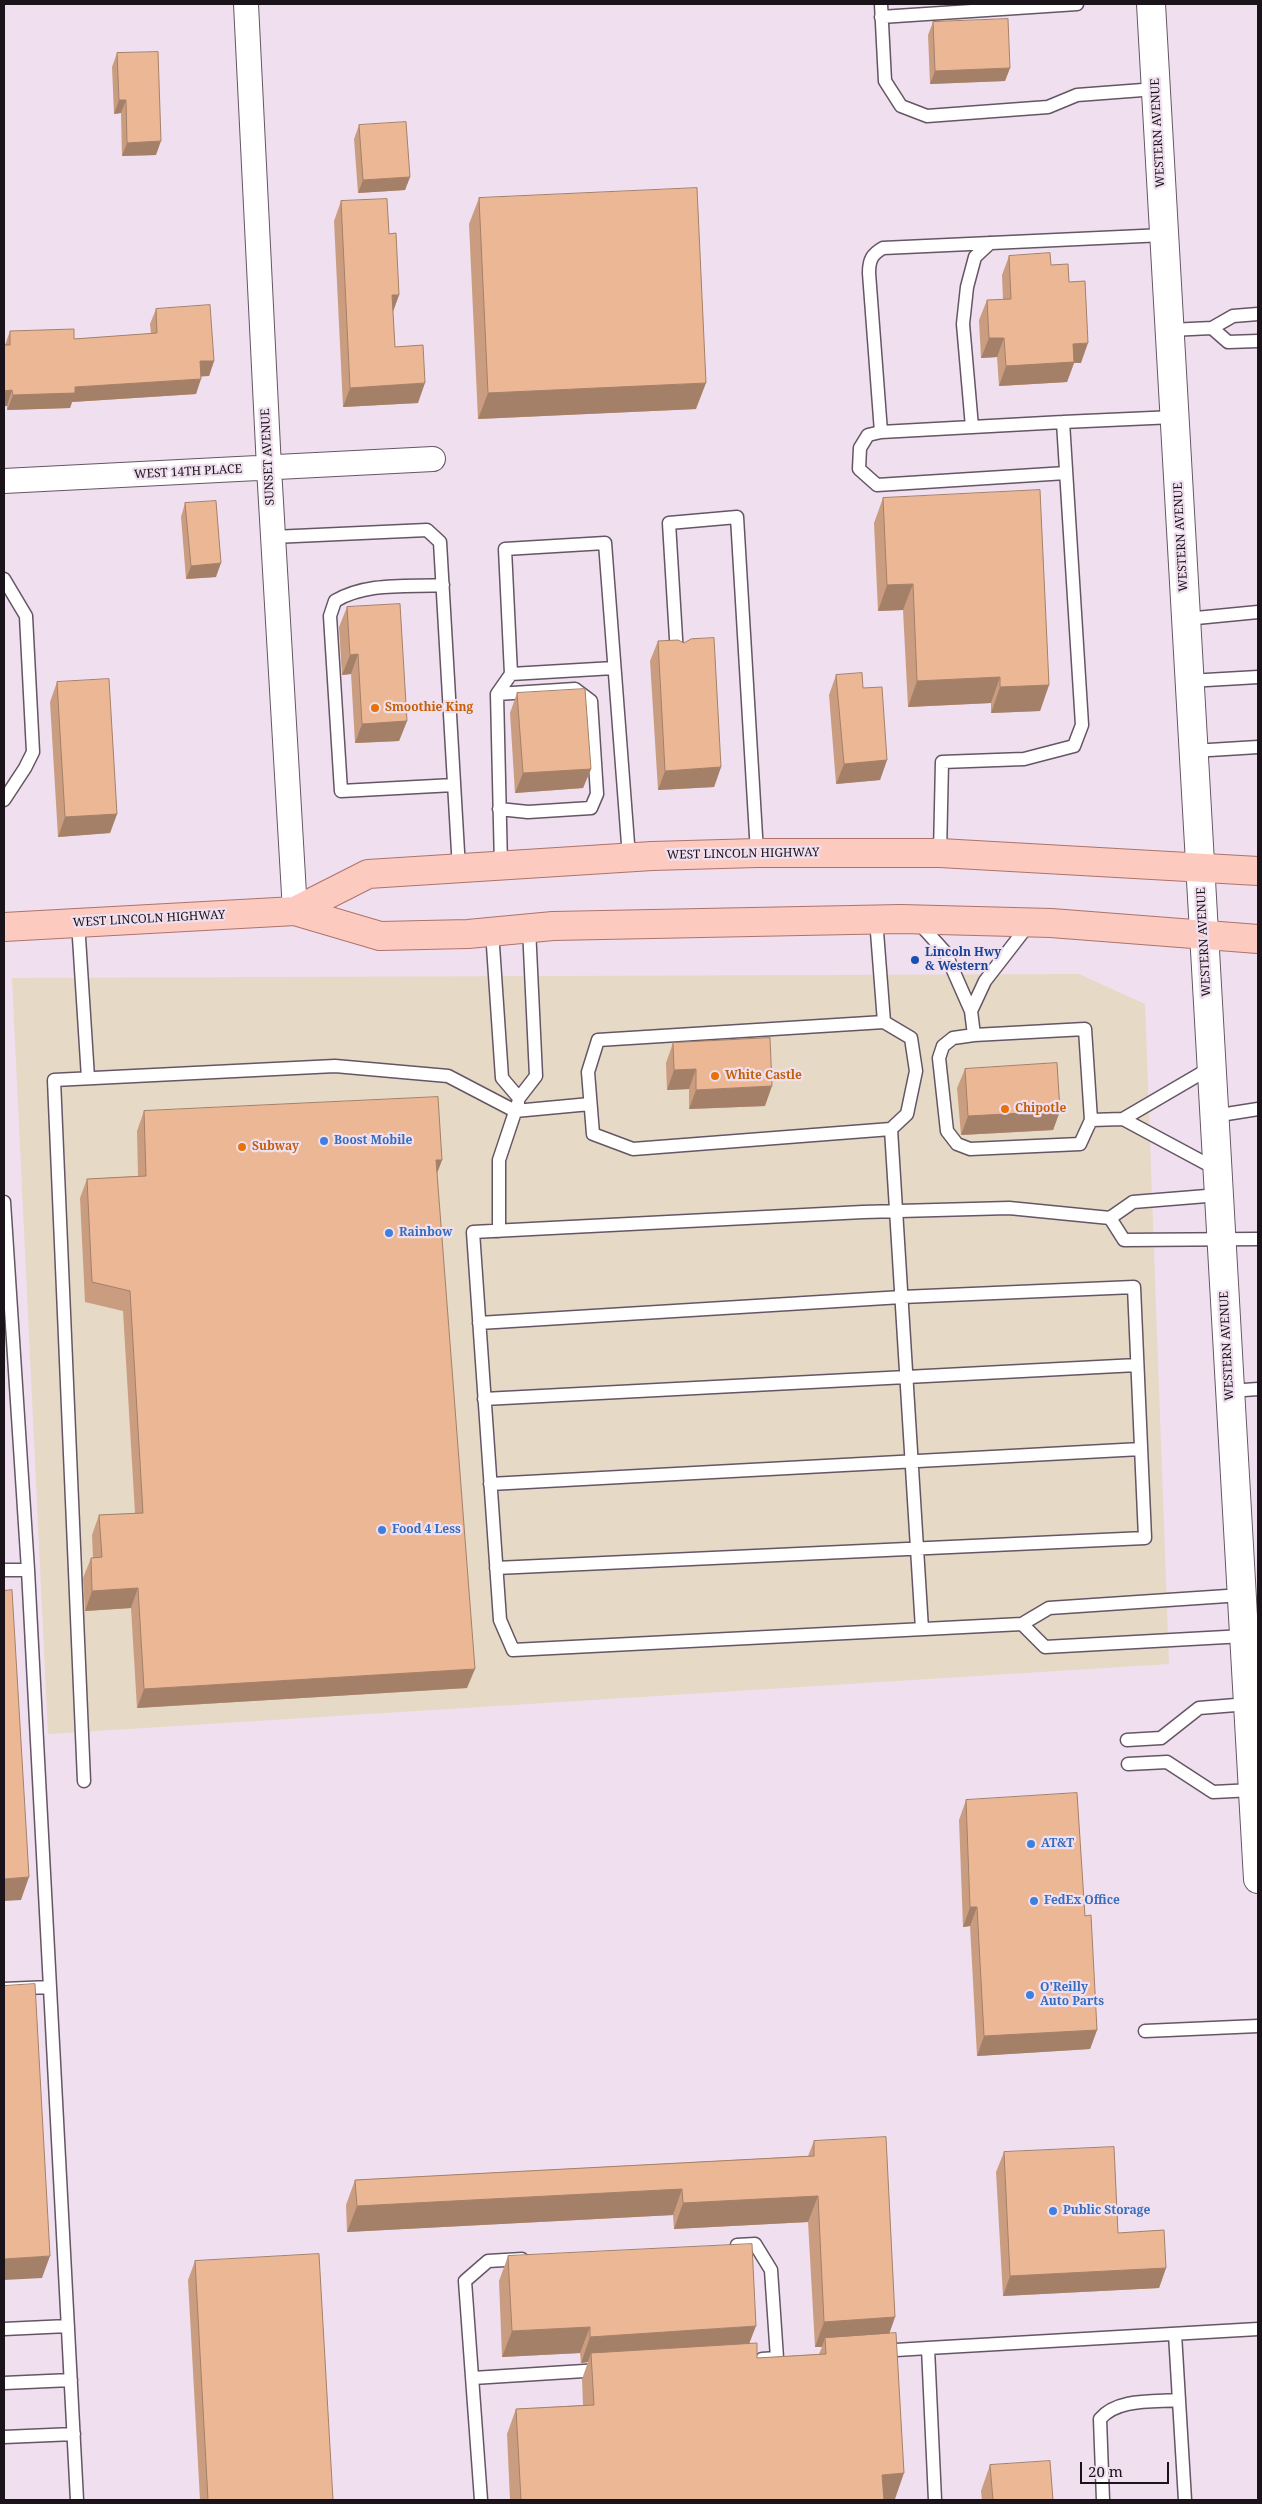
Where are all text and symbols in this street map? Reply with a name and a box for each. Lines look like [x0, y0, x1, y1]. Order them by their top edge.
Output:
street label: WESTERN AVENUE [1148, 78, 1168, 188]
street label: SUNSET AVENUE [258, 408, 278, 506]
street label: WEST 14TH PLACE [134, 462, 242, 482]
street label: WESTERN AVENUE [1171, 482, 1191, 592]
place label: Smoothie King [385, 701, 473, 715]
marker: Smoothie King [369, 702, 381, 714]
street label: WEST LINCOLN HIGHWAY [667, 845, 819, 863]
street label: WESTERN AVENUE [1194, 887, 1214, 997]
street label: WEST LINCOLN HIGHWAY [72, 908, 226, 930]
place label: Lincoln Hwy & Western [925, 946, 1001, 974]
marker: Lincoln Hwy & Western [909, 954, 921, 966]
place label: White Castle [725, 1069, 802, 1083]
marker: White Castle [709, 1070, 721, 1082]
place label: Chipotle [1015, 1102, 1066, 1116]
marker: Chipotle [999, 1103, 1011, 1115]
place label: Boost Mobile [334, 1134, 412, 1148]
marker: Boost Mobile [318, 1135, 330, 1147]
place label: Subway [252, 1140, 299, 1154]
marker: Subway [236, 1141, 248, 1153]
place label: Rainbow [399, 1226, 452, 1240]
marker: Rainbow [383, 1227, 395, 1239]
street label: WESTERN AVENUE [1217, 1291, 1237, 1401]
place label: Food 4 Less [392, 1523, 461, 1537]
marker: Food 4 Less [376, 1524, 388, 1536]
place label: AT&T [1041, 1837, 1074, 1851]
marker: AT&T [1025, 1838, 1037, 1850]
place label: FedEx Office [1044, 1894, 1120, 1908]
marker: FedEx Office [1028, 1895, 1040, 1907]
place label: O'Reilly Auto Parts [1040, 1981, 1104, 2009]
marker: O'Reilly Auto Parts [1024, 1989, 1036, 2001]
place label: Public Storage [1063, 2204, 1150, 2218]
marker: Public Storage [1047, 2205, 1059, 2217]
scale bar [1082, 2452, 1171, 2484]
text: 20 m [1088, 2461, 1123, 2481]

